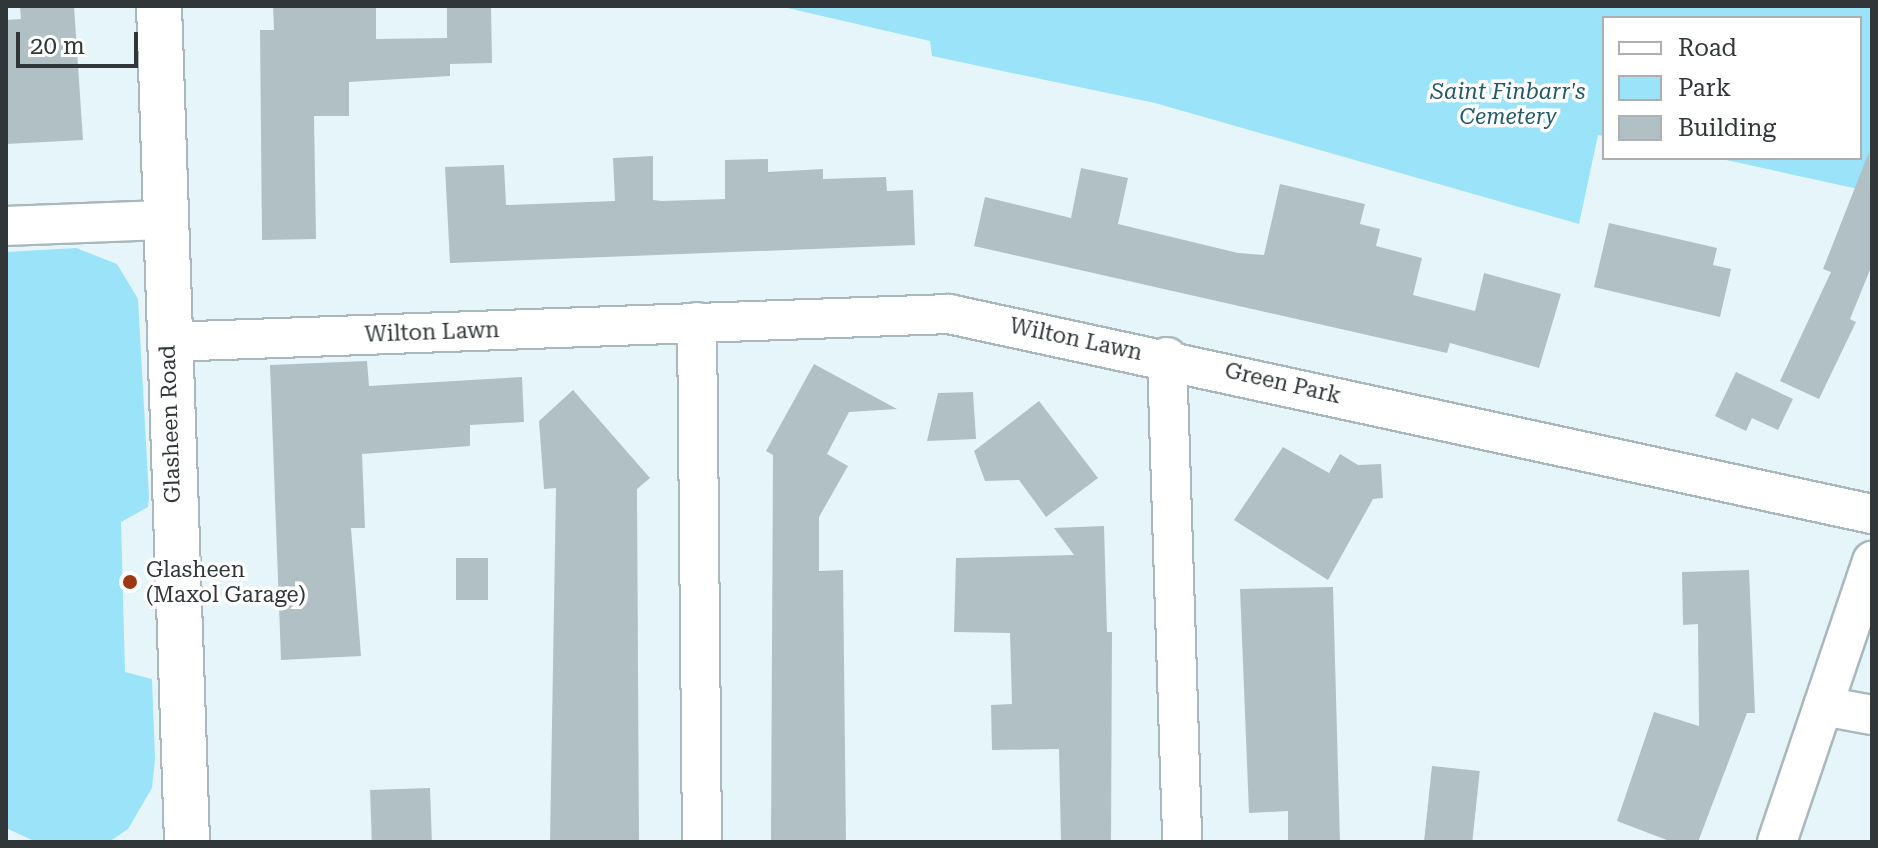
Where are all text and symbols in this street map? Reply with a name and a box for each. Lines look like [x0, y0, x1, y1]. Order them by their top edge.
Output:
scale bar [20, 16, 142, 66]
legend [1602, 16, 1862, 160]
text: 20 m [30, 32, 85, 60]
text: Road [1678, 34, 1737, 62]
text: Park [1678, 74, 1731, 102]
park label: Saint Finbarr's Cemetery [1431, 78, 1585, 130]
text: Building [1678, 114, 1776, 142]
street label: Wilton Lawn [1007, 312, 1145, 366]
street label: Wilton Lawn [364, 316, 500, 348]
street label: Glasheen Road [154, 344, 186, 504]
street label: Green Park [1222, 357, 1344, 409]
place label: Glasheen (Maxol Garage) [146, 556, 306, 608]
marker: Glasheen (Maxol Garage) [121, 573, 139, 591]

